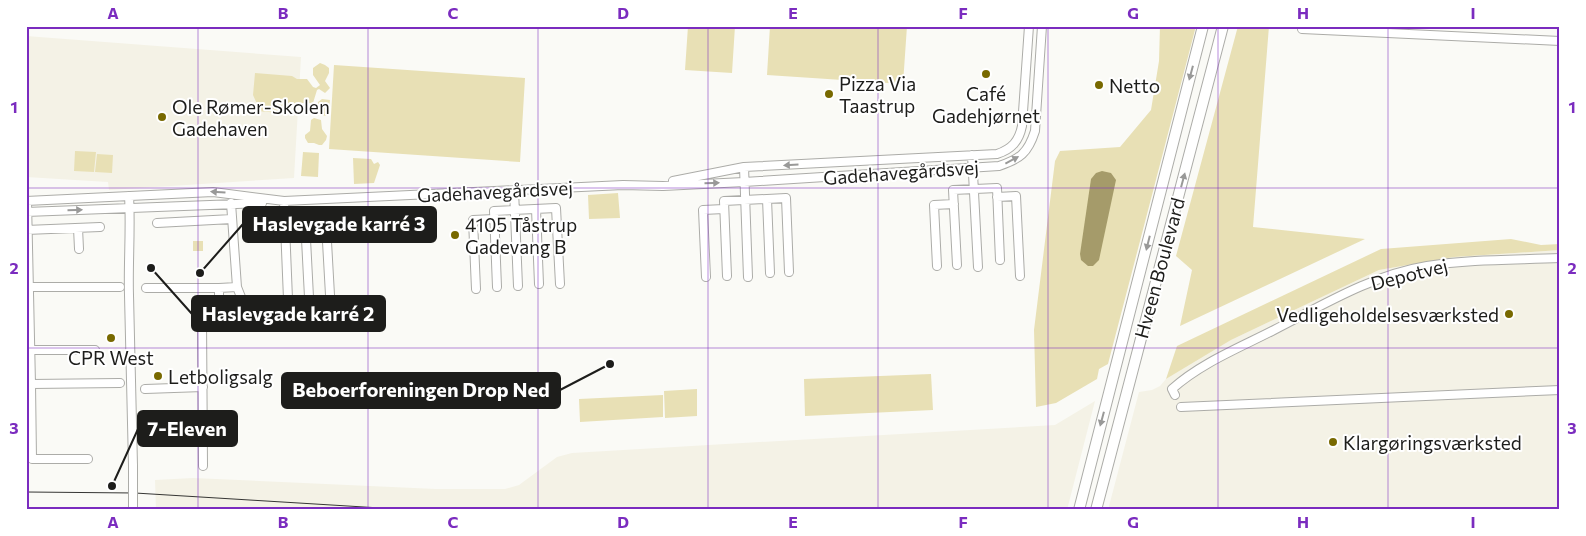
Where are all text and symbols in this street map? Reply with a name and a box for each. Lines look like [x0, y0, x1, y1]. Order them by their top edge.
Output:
text: A [107, 3, 119, 22]
text: B [278, 3, 289, 22]
text: C [448, 3, 459, 22]
text: D [617, 3, 629, 22]
text: E [788, 3, 798, 22]
text: F [958, 3, 968, 22]
text: G [1127, 3, 1139, 22]
text: H [1297, 3, 1309, 22]
text: I [1470, 3, 1476, 22]
one-way arrow [1187, 66, 1195, 81]
marker: Café Gadehjørnet [980, 68, 992, 80]
place label: Pizza Via Taastrup [839, 72, 916, 117]
place label: Netto [1109, 74, 1160, 97]
marker: Netto [1093, 79, 1105, 91]
place label: Café Gadehjørnet [932, 82, 1040, 127]
marker: Pizza Via Taastrup [823, 88, 835, 100]
place label: Ole Rømer-Skolen Gadehaven [172, 95, 330, 140]
text: 1 [10, 97, 18, 116]
text: 1 [1568, 97, 1576, 116]
marker: Ole Rømer-Skolen Gadehaven [156, 111, 168, 123]
street label: Gadehavegårdsvej [822, 155, 980, 189]
one-way arrow [1005, 156, 1020, 164]
one-way arrow [783, 162, 799, 170]
one-way arrow [1179, 173, 1187, 188]
street label: Gadehavegårdsvej [417, 175, 573, 207]
one-way arrow [704, 179, 720, 187]
one-way arrow [210, 188, 226, 196]
street label: Hveen Boulevard [1129, 195, 1189, 341]
one-way arrow [67, 205, 83, 213]
callout: Haslevgade karré 3 [243, 207, 436, 242]
text: Haslevgade karré 3 [253, 211, 425, 235]
place label: 4105 Tåstrup Gadevang B [465, 213, 577, 258]
marker: 4105 Tåstrup Gadevang B [449, 229, 461, 241]
one-way arrow [1144, 235, 1152, 250]
street label: Depotvej [1368, 253, 1450, 295]
text: 2 [9, 258, 19, 277]
text: 2 [1567, 258, 1577, 277]
callout: Haslevgade karré 2 [192, 296, 385, 331]
text: Haslevgade karré 2 [202, 301, 374, 325]
place label: Vedligeholdelsesværksted [1276, 303, 1499, 326]
marker: Vedligeholdelsesværksted [1503, 308, 1515, 320]
marker: CPR West [105, 332, 117, 344]
place label: CPR West [68, 346, 154, 369]
place label: Letboligsalg [168, 365, 273, 388]
marker: Letboligsalg [152, 370, 164, 382]
callout: Beboerforeningen Drop Ned [282, 373, 560, 408]
text: Beboerforeningen Drop Ned [292, 377, 550, 401]
callout: 7-Eleven [138, 411, 237, 446]
one-way arrow [1098, 412, 1106, 427]
text: 7-Eleven [147, 416, 227, 440]
text: 3 [9, 418, 19, 437]
text: 3 [1567, 418, 1577, 437]
place label: Klargøringsværksted [1343, 431, 1522, 454]
marker: Klargøringsværksted [1327, 436, 1339, 448]
text: A [107, 512, 119, 531]
text: B [278, 512, 289, 531]
text: C [448, 512, 459, 531]
text: D [617, 512, 629, 531]
text: E [788, 512, 798, 531]
text: F [958, 512, 968, 531]
text: G [1127, 512, 1139, 531]
text: H [1297, 512, 1309, 531]
text: I [1470, 512, 1476, 531]

